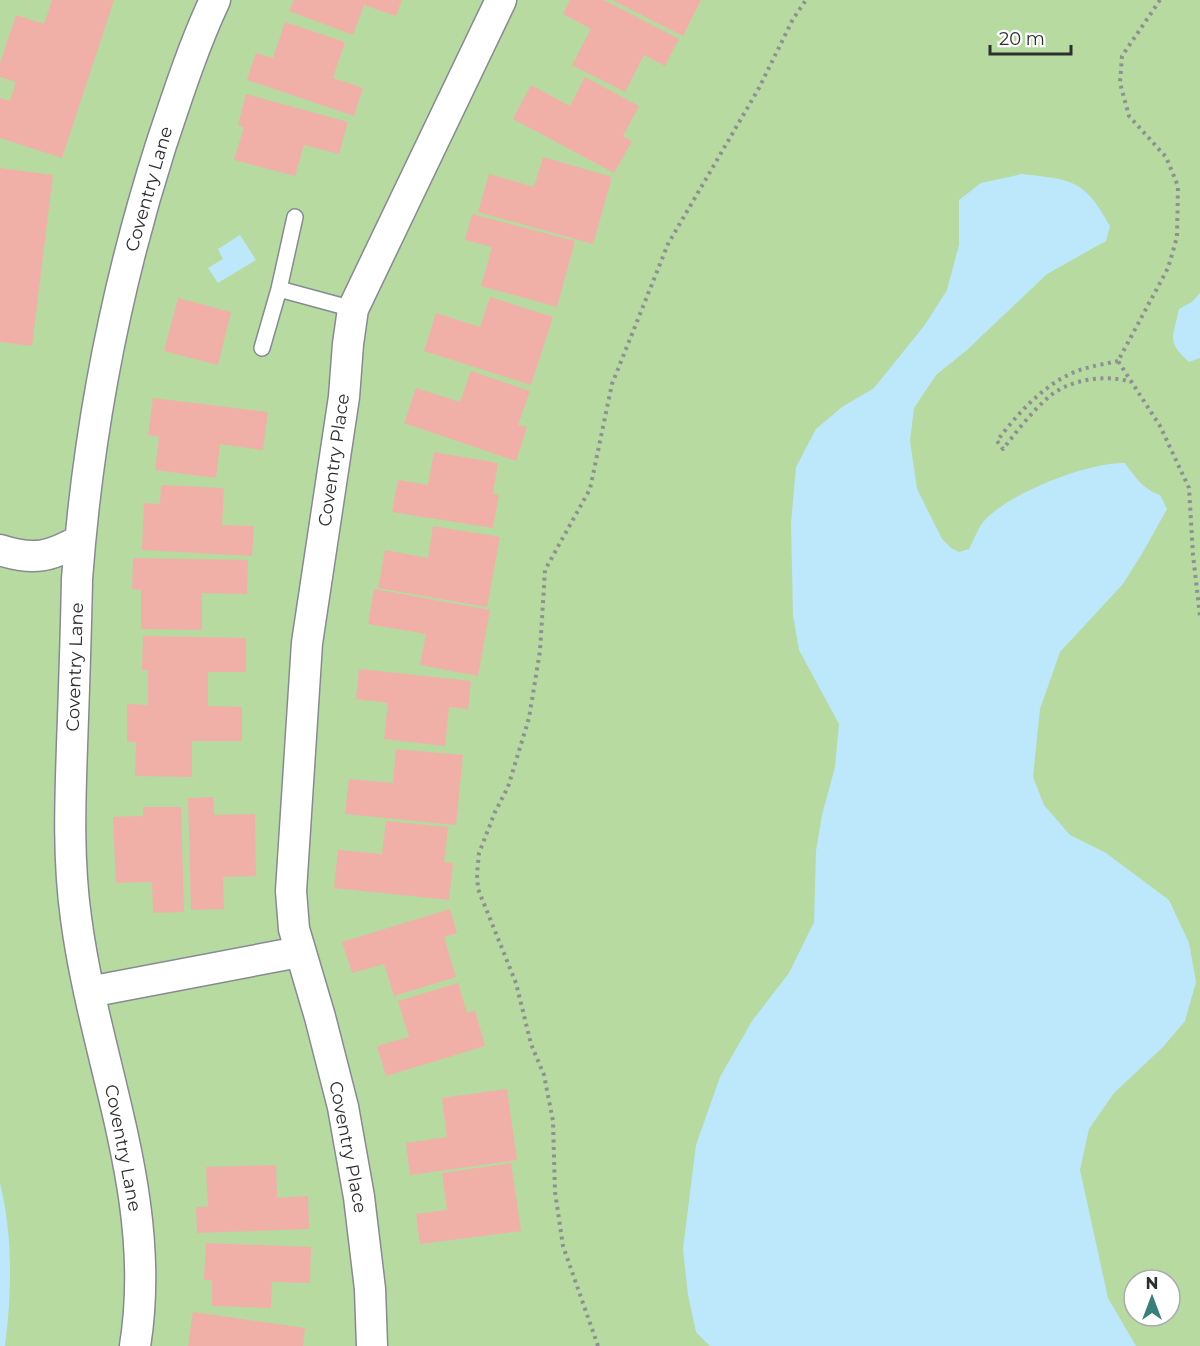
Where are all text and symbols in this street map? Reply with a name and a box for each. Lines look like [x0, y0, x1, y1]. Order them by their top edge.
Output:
scale bar [990, 18, 1071, 56]
text: 20 m [999, 28, 1045, 50]
street label: Coventry Lane [121, 124, 177, 254]
street label: Coventry Place [314, 392, 354, 528]
street label: Coventry Lane [62, 602, 88, 732]
street label: Coventry Place [324, 1079, 372, 1215]
street label: Coventry Lane [100, 1083, 146, 1214]
north arrow [1122, 1268, 1182, 1328]
text: N [1146, 1274, 1158, 1293]

